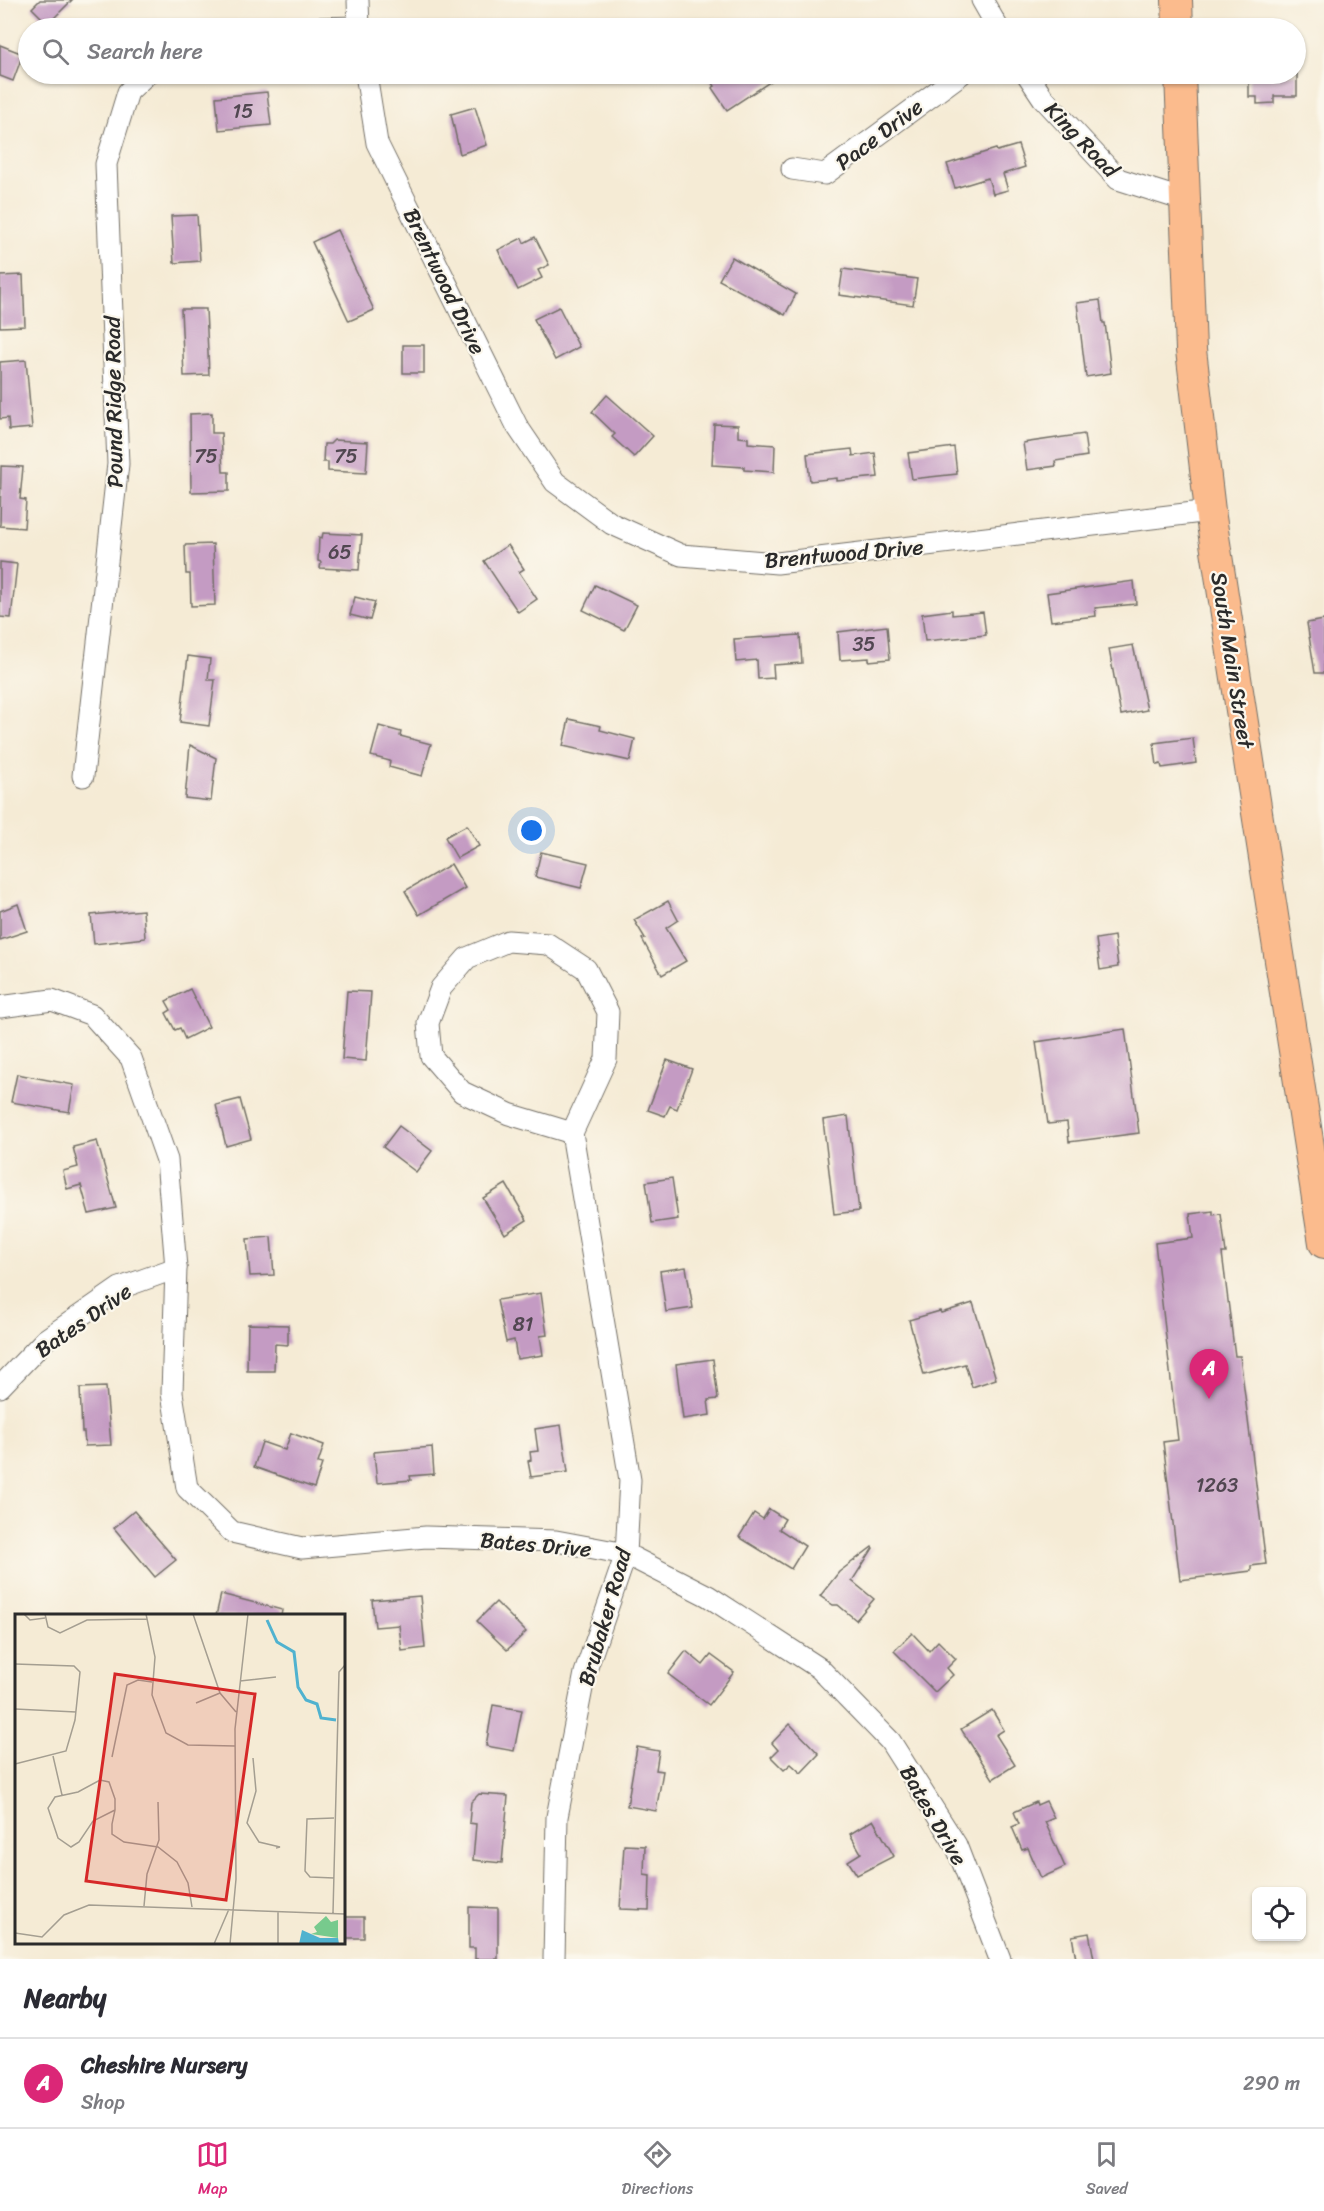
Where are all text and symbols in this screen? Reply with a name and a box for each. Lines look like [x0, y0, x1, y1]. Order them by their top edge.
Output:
search box [18, 18, 1306, 84]
text: Search here [87, 32, 203, 71]
icon: search [39, 35, 72, 68]
street label: Pace Drive [827, 88, 932, 181]
street label: King Road [1035, 92, 1130, 188]
house number: 15 [233, 94, 253, 129]
street label: Brentwood Drive [392, 201, 497, 361]
street label: Pound Ridge Road [92, 314, 134, 488]
house number: 75 [194, 439, 218, 474]
house number: 75 [334, 439, 358, 474]
street label: Brentwood Drive [763, 527, 925, 580]
house number: 65 [328, 535, 352, 570]
street label: South Main Street [1199, 569, 1266, 752]
house number: 35 [852, 627, 876, 662]
your location [517, 816, 546, 845]
street label: Bates Drive [26, 1272, 140, 1368]
house number: 81 [513, 1307, 533, 1342]
pin: A [1190, 1350, 1228, 1399]
house number: 1263 [1196, 1468, 1238, 1503]
street label: Bates Drive [479, 1520, 593, 1569]
street label: Brubaker Road [566, 1542, 643, 1691]
inset map [15, 1614, 345, 1944]
street label: Bates Drive [889, 1757, 978, 1873]
map controls [1252, 1887, 1306, 1941]
button: locate [1252, 1887, 1306, 1941]
text: Nearby [24, 1975, 106, 2021]
text: Cheshire Nursery [81, 2046, 247, 2085]
text: A [37, 2066, 50, 2101]
text: 290 m [1243, 2066, 1300, 2101]
text: Shop [81, 2085, 125, 2120]
tab: Map [196, 2138, 229, 2203]
tab: Directions [622, 2138, 693, 2203]
tab: Saved [1086, 2138, 1128, 2203]

